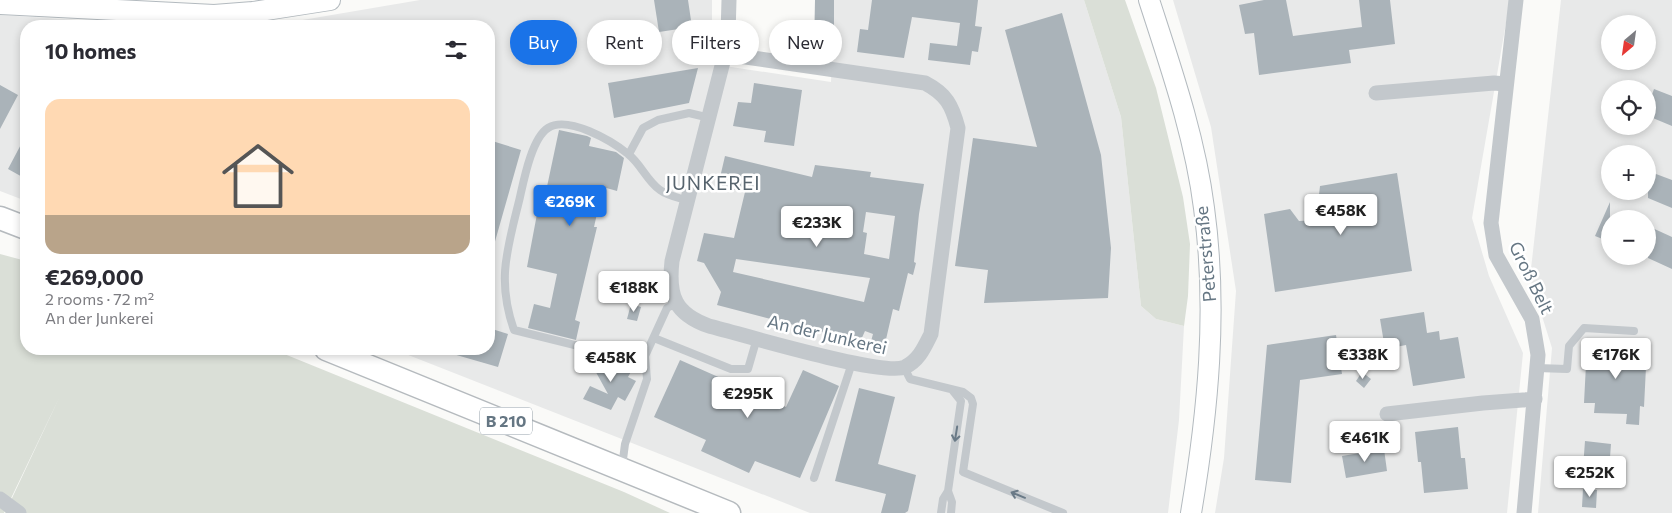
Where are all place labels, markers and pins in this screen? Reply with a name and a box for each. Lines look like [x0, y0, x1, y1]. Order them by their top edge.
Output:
pin: €269K [535, 184, 605, 227]
pin: €458K [1306, 194, 1376, 236]
pin: €233K [782, 206, 852, 248]
pin: €188K [599, 270, 669, 313]
pin: €338K [1328, 338, 1398, 380]
pin: €176K [1581, 338, 1651, 380]
pin: €458K [576, 340, 646, 383]
pin: €295K [713, 376, 783, 419]
pin: €461K [1330, 420, 1400, 463]
pin: €252K [1555, 456, 1625, 498]

